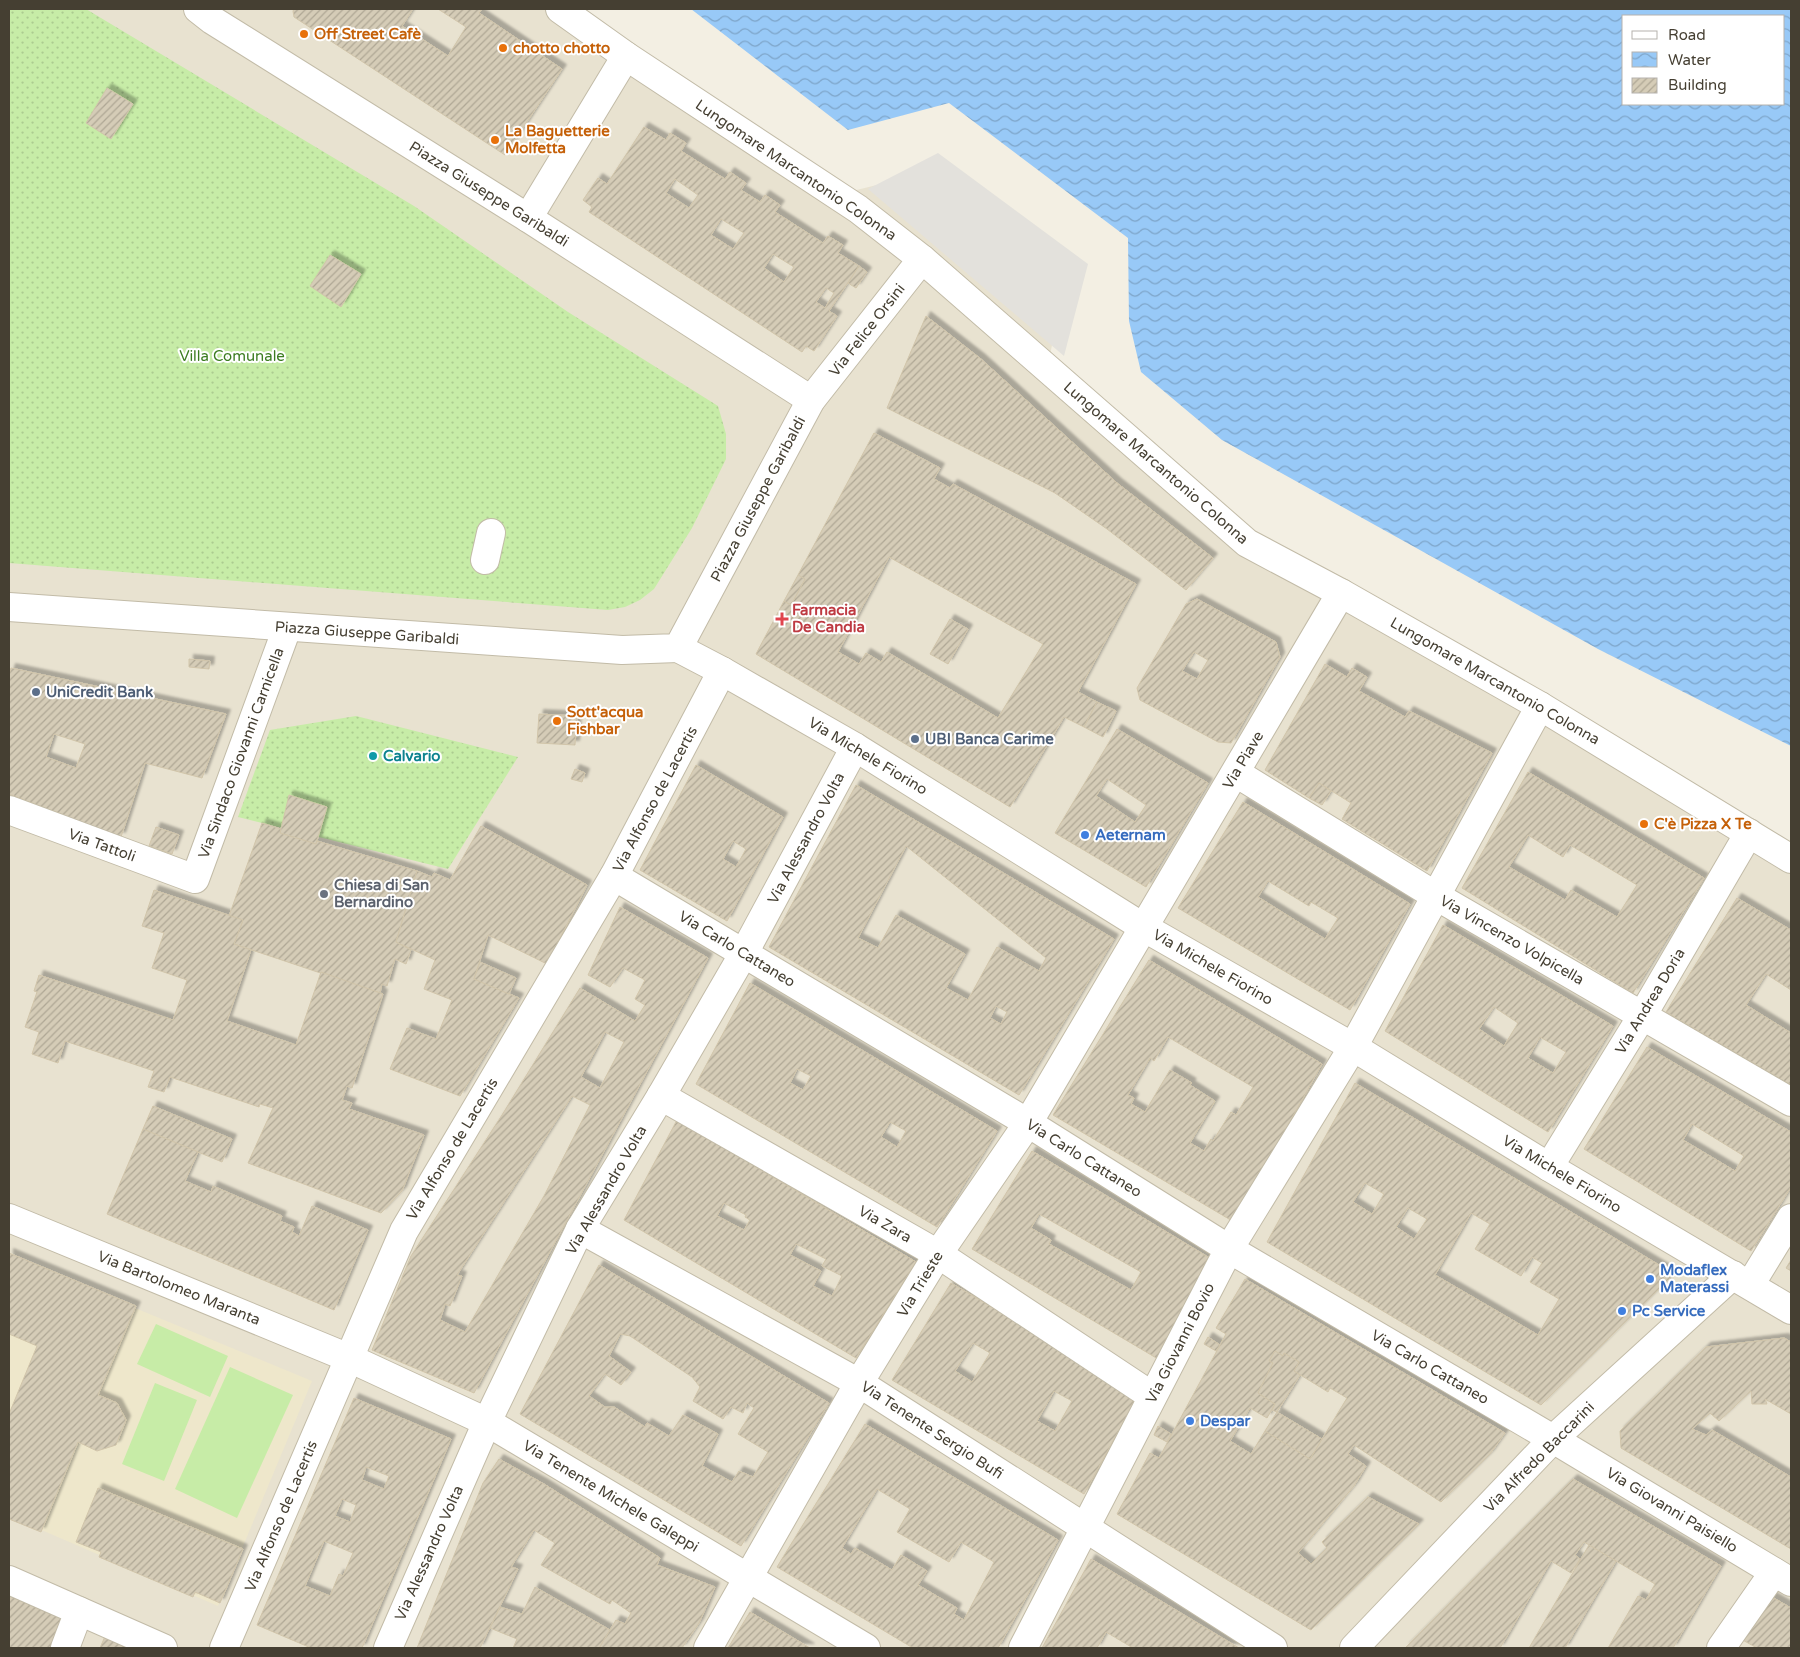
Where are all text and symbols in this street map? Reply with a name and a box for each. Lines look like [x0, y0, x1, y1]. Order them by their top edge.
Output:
legend [1622, 15, 1785, 105]
place label: Off Street Cafè [314, 25, 421, 43]
text: Road [1668, 26, 1706, 44]
marker: Off Street Cafè [298, 28, 310, 40]
place label: chotto chotto [513, 39, 610, 57]
marker: chotto chotto [497, 42, 509, 54]
text: Water [1668, 51, 1711, 69]
text: Building [1668, 76, 1727, 94]
street label: Lungomare Marcantonio Colonna [692, 96, 900, 244]
place label: La Baguetterie Molfetta [505, 122, 610, 157]
marker: La Baguetterie Molfetta [489, 134, 501, 146]
street label: Piazza Giuseppe Garibaldi [406, 137, 572, 251]
street label: Via Felice Orsini [825, 280, 909, 380]
park label: Villa Comunale [179, 347, 285, 365]
street label: Lungomare Marcantonio Colonna [1060, 378, 1252, 548]
street label: Piazza Giuseppe Garibaldi [707, 413, 809, 585]
place label: Farmacia De Candia [792, 601, 865, 636]
marker: Farmacia De Candia [776, 613, 788, 625]
street label: Lungomare Marcantonio Colonna [1387, 613, 1603, 749]
street label: Piazza Giuseppe Garibaldi [274, 618, 460, 648]
street label: Via Sindaco Giovanni Carnicella [194, 645, 288, 861]
place label: UniCredit Bank [46, 683, 153, 701]
marker: UniCredit Bank [30, 686, 42, 698]
place label: Sott'acqua Fishbar [567, 703, 644, 738]
street label: Via Michele Fiorino [805, 713, 931, 799]
marker: Sott'acqua Fishbar [551, 715, 563, 727]
street label: Via Alfonso de Lacertis [609, 723, 701, 875]
street label: Via Piave [1219, 728, 1267, 792]
place label: UBI Banca Carime [925, 730, 1054, 748]
marker: UBI Banca Carime [909, 733, 921, 745]
place label: Calvario [383, 747, 440, 765]
marker: Calvario [367, 750, 379, 762]
street label: Via Alessandro Volta [764, 769, 848, 907]
place label: C'è Pizza X Te [1654, 815, 1752, 833]
marker: C'è Pizza X Te [1638, 818, 1650, 830]
street label: Via Tattoli [66, 824, 138, 866]
place label: Aeternam [1095, 826, 1166, 844]
marker: Aeternam [1079, 829, 1091, 841]
place label: Chiesa di San Bernardino [334, 876, 429, 911]
marker: Chiesa di San Bernardino [318, 888, 330, 900]
street label: Via Vincenzo Volpicella [1437, 891, 1587, 989]
street label: Via Carlo Cattaneo [675, 907, 799, 991]
street label: Via Michele Fiorino [1150, 925, 1276, 1009]
street label: Via Andrea Doria [1611, 945, 1689, 1057]
street label: Via Alfonso de Lacertis [402, 1075, 502, 1223]
street label: Via Carlo Cattaneo [1023, 1115, 1145, 1201]
street label: Via Alessandro Volta [562, 1122, 650, 1258]
street label: Via Michele Fiorino [1499, 1131, 1625, 1217]
street label: Via Zara [855, 1202, 915, 1246]
street label: Via Bartolomeo Maranta [95, 1247, 263, 1329]
street label: Via Trieste [893, 1248, 947, 1320]
place label: Modaflex Materassi [1660, 1261, 1729, 1296]
marker: Modaflex Materassi [1644, 1273, 1656, 1285]
street label: Via Giovanni Bovio [1142, 1280, 1218, 1406]
place label: Pc Service [1632, 1302, 1706, 1320]
marker: Pc Service [1616, 1305, 1628, 1317]
street label: Via Carlo Cattaneo [1368, 1326, 1492, 1408]
street label: Via Tenente Sergio Bufi [857, 1377, 1007, 1483]
street label: Via Alfredo Baccarini [1480, 1398, 1598, 1516]
place label: Despar [1200, 1412, 1251, 1431]
marker: Despar [1184, 1415, 1196, 1427]
street label: Via Tenente Michele Galeppi [520, 1436, 702, 1556]
street label: Via Alfonso de Lacertis [241, 1438, 321, 1594]
street label: Via Giovanni Paisiello [1603, 1464, 1741, 1556]
street label: Via Alessandro Volta [391, 1483, 467, 1623]

